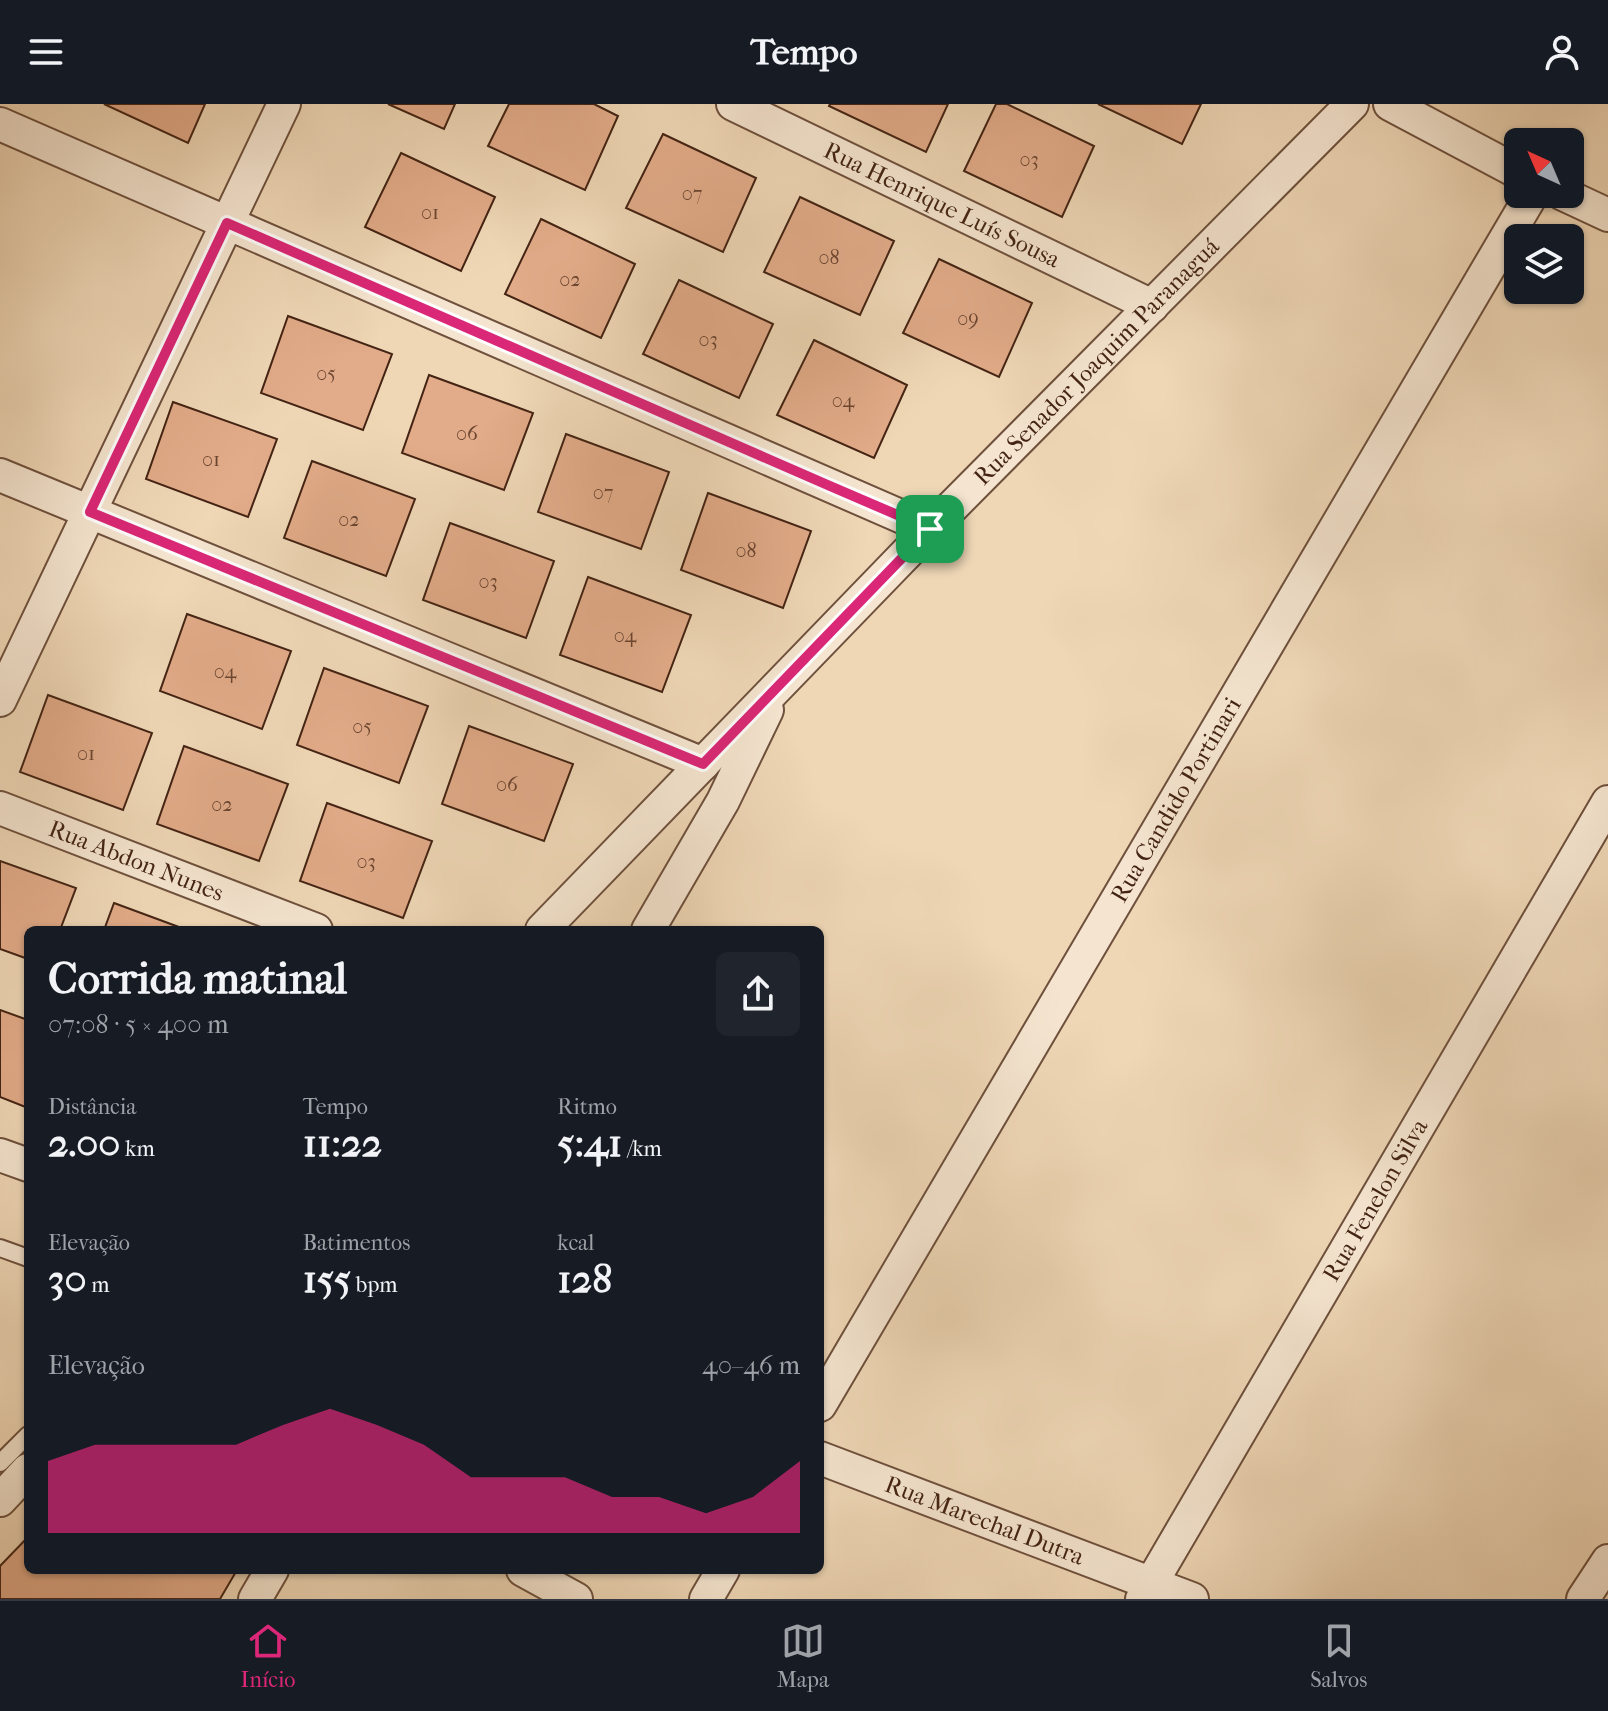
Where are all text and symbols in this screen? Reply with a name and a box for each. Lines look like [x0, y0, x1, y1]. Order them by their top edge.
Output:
icon: menu [24, 30, 68, 74]
icon: person [1540, 30, 1584, 74]
text: Tempo [751, 31, 857, 73]
north arrow [1504, 128, 1584, 208]
map controls [1504, 128, 1584, 304]
street label: Rua Henrique Luís Sousa [819, 136, 1065, 274]
house number: 03 [1019, 148, 1039, 171]
house number: 07 [682, 182, 703, 205]
house number: 01 [421, 201, 439, 224]
button: layers [1504, 224, 1584, 304]
street label: Rua Senador Joaquim Paranaguá [968, 232, 1225, 491]
house number: 08 [818, 246, 840, 269]
house number: 02 [559, 268, 581, 291]
house number: 09 [957, 307, 979, 330]
house number: 03 [698, 328, 718, 351]
house number: 05 [316, 362, 336, 385]
house number: 04 [832, 389, 856, 412]
house number: 06 [456, 422, 478, 445]
house number: 01 [202, 448, 220, 471]
house number: 07 [593, 481, 614, 504]
pin [896, 495, 964, 563]
icon: arrive [908, 507, 952, 551]
house number: 02 [338, 508, 360, 531]
house number: 08 [735, 539, 757, 562]
house number: 03 [478, 570, 498, 593]
house number: 04 [614, 624, 638, 647]
house number: 04 [214, 660, 238, 683]
street label: Rua Candido Portinari [1105, 692, 1247, 907]
house number: 05 [352, 715, 372, 738]
house number: 01 [77, 742, 95, 765]
house number: 06 [496, 773, 518, 796]
house number: 02 [211, 793, 233, 816]
street label: Rua Abdon Nunes [45, 814, 228, 907]
house number: 03 [356, 850, 376, 873]
button: share [716, 952, 800, 1036]
text: Corrida matinal [48, 953, 347, 1004]
text: 07:08 · 5 × 400 m [48, 1009, 229, 1040]
text: Distância [48, 1094, 136, 1120]
text: Tempo [303, 1094, 368, 1120]
text: Ritmo [557, 1094, 617, 1120]
street label: Rua Fenelon Silva [1317, 1113, 1434, 1286]
text: 2.00 [48, 1120, 120, 1166]
text: 11:22 [303, 1120, 382, 1166]
text: 5:41 [557, 1120, 622, 1166]
text: km [120, 1136, 155, 1162]
text: /km [622, 1136, 662, 1162]
text: Elevação [48, 1230, 130, 1256]
text: Batimentos [303, 1230, 410, 1256]
text: kcal [557, 1230, 594, 1256]
text: 30 [48, 1256, 86, 1302]
text: 155 [303, 1256, 351, 1302]
text: 128 [557, 1256, 612, 1302]
text: m [86, 1272, 110, 1298]
text: bpm [351, 1272, 398, 1298]
text: Elevação [48, 1350, 145, 1381]
text: 40–46 m [702, 1350, 800, 1381]
street label: Rua Marechal Dutra [881, 1470, 1089, 1571]
tab: Início [241, 1619, 295, 1693]
tab: Mapa [777, 1619, 829, 1693]
tab: Salvos [1310, 1619, 1367, 1693]

